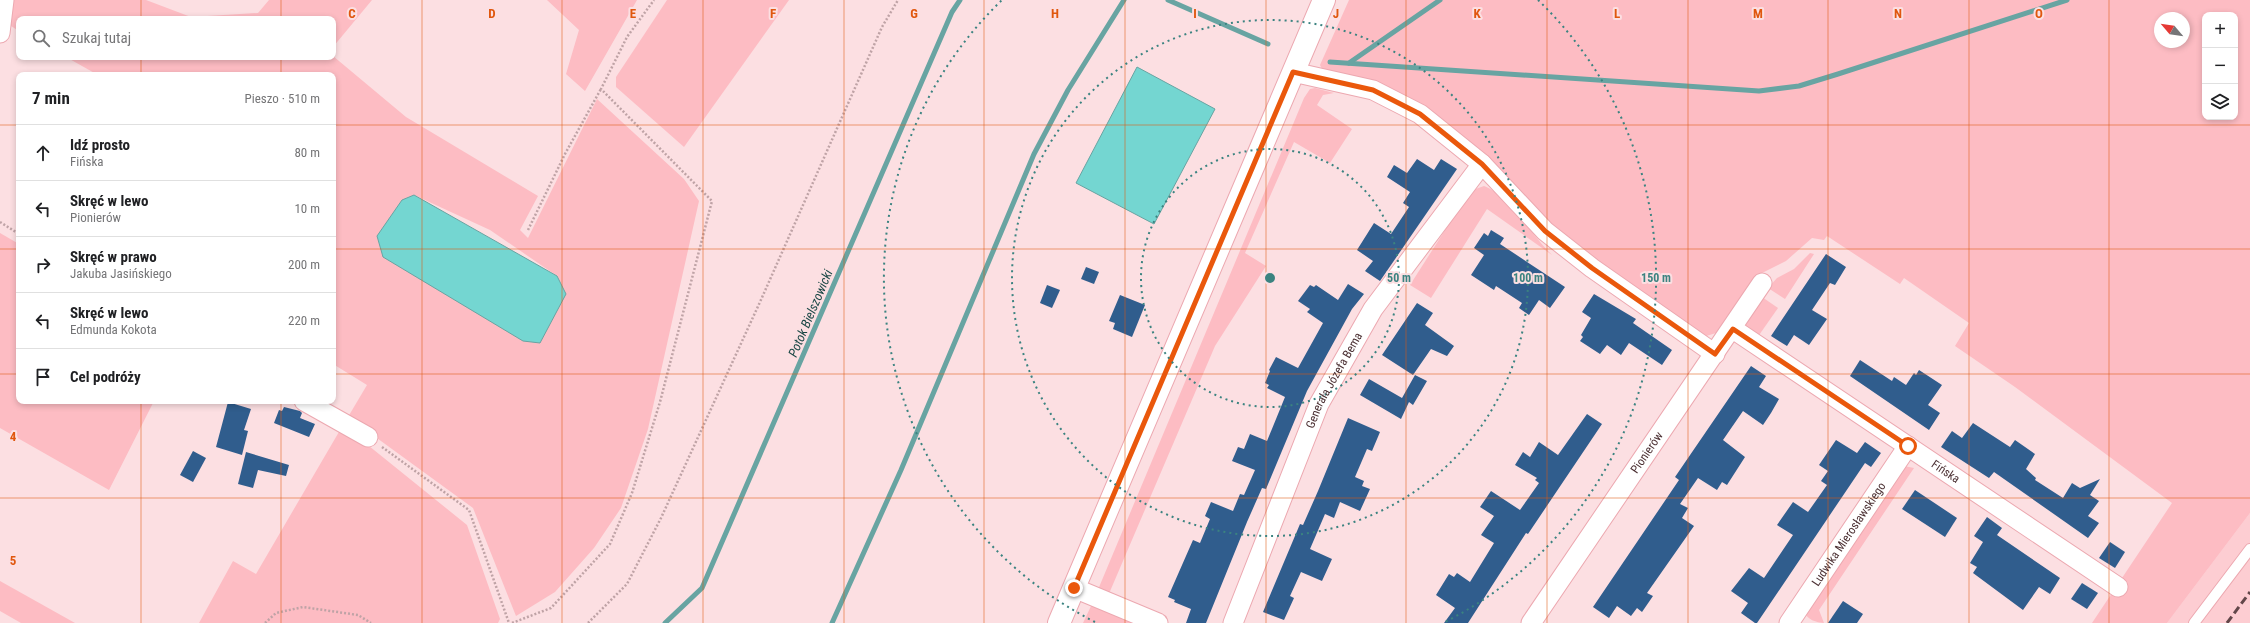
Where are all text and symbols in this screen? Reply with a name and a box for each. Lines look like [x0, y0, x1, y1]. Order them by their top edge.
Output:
text: C [348, 6, 356, 21]
text: D [488, 6, 496, 21]
text: E [630, 6, 637, 21]
text: F [770, 6, 776, 21]
text: G [910, 6, 918, 21]
text: H [1051, 6, 1059, 21]
text: I [1193, 6, 1197, 21]
text: J [1333, 6, 1339, 21]
text: K [1473, 6, 1481, 21]
text: L [1614, 6, 1620, 21]
text: M [1753, 6, 1763, 21]
text: N [1894, 6, 1902, 21]
text: O [2035, 6, 2043, 21]
north arrow [2154, 12, 2190, 48]
map controls [2202, 12, 2238, 120]
button: + [2202, 12, 2238, 48]
search box [16, 16, 336, 60]
icon: search [30, 27, 52, 49]
text: Szukaj tutaj [62, 29, 131, 47]
button: − [2202, 48, 2238, 84]
button: layers [2202, 84, 2238, 120]
text: 7 min [32, 88, 70, 108]
text: Pieszo · 510 m [245, 91, 320, 106]
text: Idź prosto [70, 136, 130, 154]
icon: ahead [32, 142, 54, 164]
text: 80 m [294, 145, 320, 160]
text: Fińska [70, 154, 104, 169]
text: Skręć w lewo [70, 192, 149, 210]
icon: left [32, 198, 54, 220]
text: 10 m [294, 201, 320, 216]
text: Pionierów [70, 210, 121, 225]
text: Skręć w prawo [70, 248, 157, 266]
icon: right [32, 254, 54, 276]
text: 200 m [288, 257, 320, 272]
text: Jakuba Jasińskiego [70, 266, 172, 281]
water label: Potok Bielszowicki [785, 267, 836, 359]
centre of rings [1263, 271, 1277, 285]
text: 50 m [1387, 271, 1411, 285]
text: 100 m [1513, 271, 1543, 285]
text: 150 m [1641, 271, 1671, 285]
text: Skręć w lewo [70, 304, 149, 322]
icon: left [32, 310, 54, 332]
text: 220 m [288, 313, 320, 328]
text: Edmunda Kokota [70, 322, 157, 337]
street label: Generała Józefa Bema [1303, 330, 1365, 430]
icon: arrive [32, 366, 54, 388]
text: Cel podróży [70, 368, 141, 386]
text: 4 [10, 429, 17, 444]
street label: Pionierów [1628, 429, 1666, 476]
route start [1899, 437, 1917, 455]
street label: Fińska [1929, 457, 1963, 486]
street label: Ludwika Mierosławskiego [1809, 480, 1889, 589]
text: 5 [10, 553, 17, 568]
route end [1065, 579, 1083, 597]

